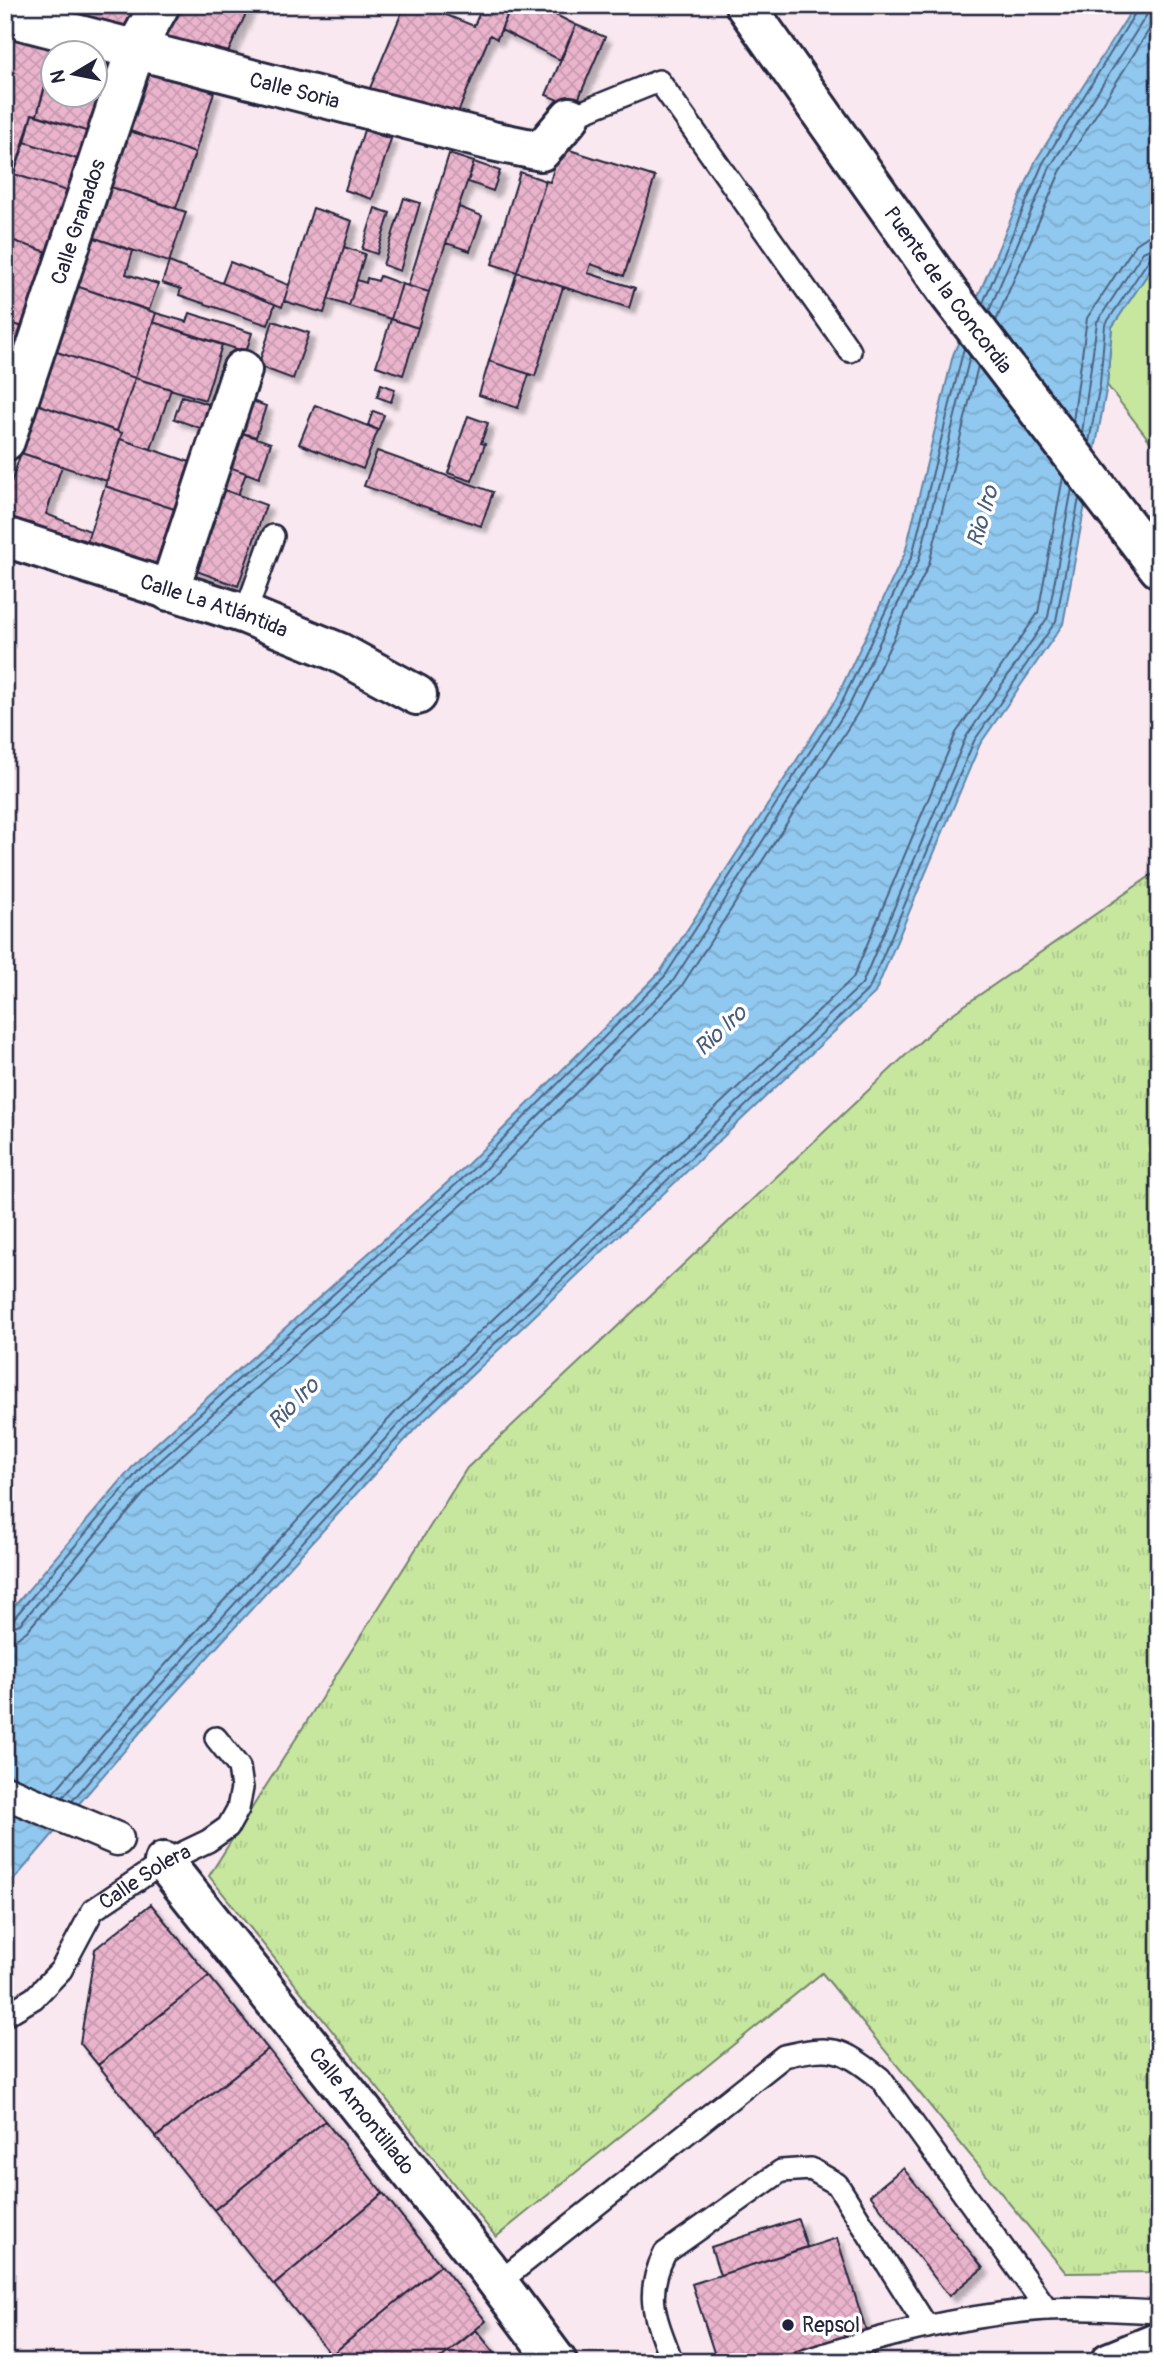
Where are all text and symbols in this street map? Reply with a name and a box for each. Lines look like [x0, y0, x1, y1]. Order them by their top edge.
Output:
north arrow [38, 38, 108, 108]
street label: Calle Soria [246, 66, 342, 115]
text: N [45, 68, 71, 85]
street label: Calle Granados [45, 155, 112, 288]
street label: Puente de la Concordia [878, 201, 1018, 379]
water label: Rio Iro [960, 481, 1005, 550]
street label: Calle La Atlántida [137, 568, 292, 644]
water label: Rio Iro [688, 998, 754, 1062]
water label: Rio Iro [262, 1370, 326, 1435]
street label: Calle Solera [94, 1838, 195, 1916]
street label: Calle Amontillado [303, 2042, 421, 2180]
place label: Repsol [802, 2312, 860, 2339]
marker: Repsol [780, 2317, 796, 2333]

